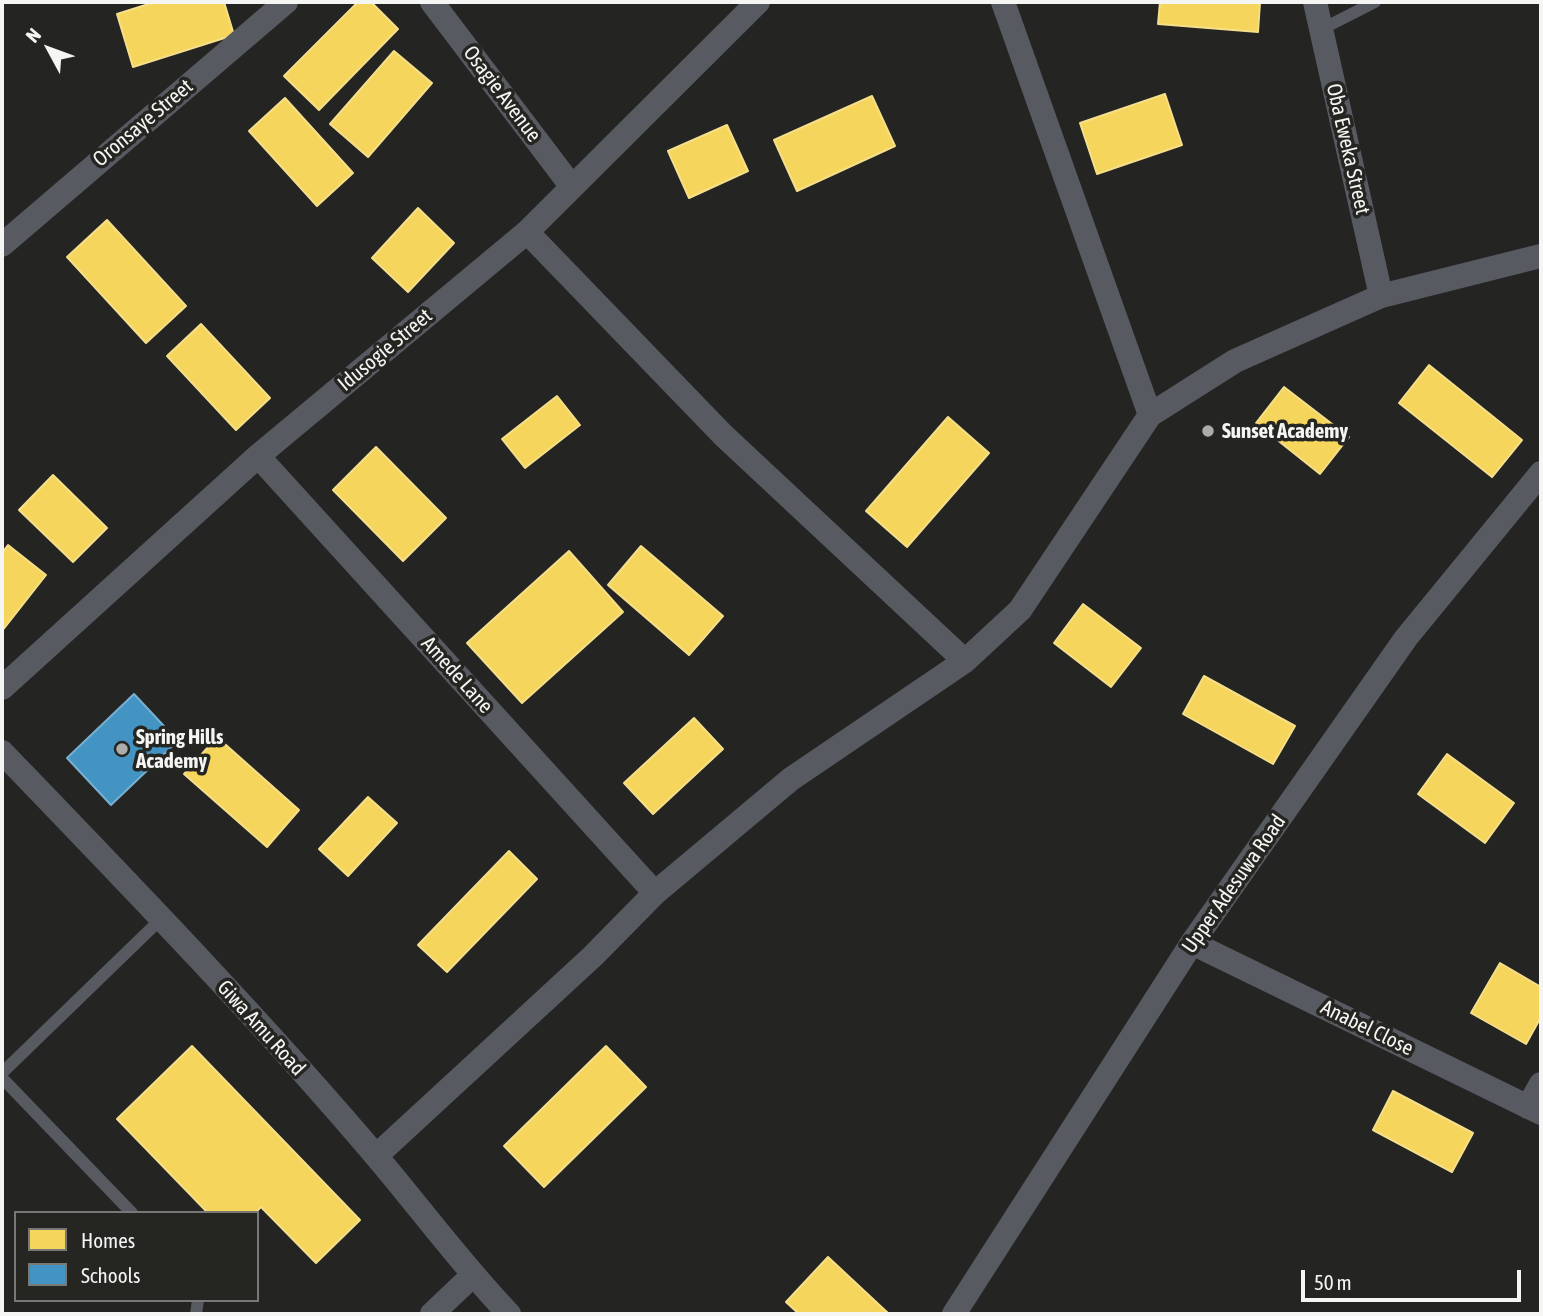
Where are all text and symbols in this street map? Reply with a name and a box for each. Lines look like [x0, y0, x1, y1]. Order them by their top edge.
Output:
north arrow [14, 14, 84, 84]
text: N [21, 24, 45, 47]
street label: Osagie Avenue [458, 41, 546, 147]
street label: Oronsaye Street [88, 74, 198, 172]
street label: Oba Eweka Street [1321, 81, 1375, 217]
street label: Idusogie Street [333, 303, 437, 397]
place label: Sunset Academy [1222, 418, 1348, 444]
marker: Sunset Academy [1200, 423, 1216, 439]
street label: Amede Lane [416, 631, 498, 719]
place label: Spring Hills Academy [136, 724, 223, 774]
marker: Spring Hills Academy [114, 741, 130, 757]
street label: Upper Adesuwa Road [1177, 810, 1291, 958]
street label: Giwa Amu Road [212, 975, 310, 1081]
street label: Anabel Close [1317, 995, 1417, 1061]
legend [14, 1211, 259, 1302]
text: Homes [81, 1228, 135, 1252]
scale bar [1305, 1256, 1526, 1300]
text: Schools [81, 1263, 141, 1287]
text: 50 m [1314, 1270, 1352, 1294]

